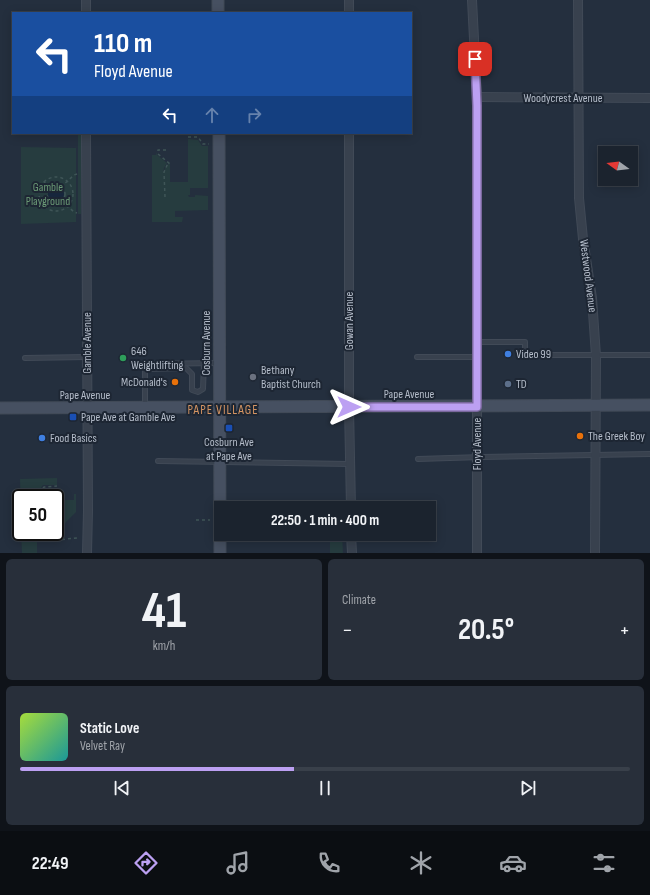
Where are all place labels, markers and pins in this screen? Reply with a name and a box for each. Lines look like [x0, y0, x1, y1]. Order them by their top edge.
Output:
pin [458, 42, 492, 76]
place label: 646 Weightlifting [131, 344, 184, 373]
place label: Video 99 [516, 347, 551, 362]
marker: Video 99 [503, 349, 513, 359]
marker: 646 Weightlifting [118, 353, 128, 363]
place label: Bethany Baptist Church [261, 363, 321, 392]
marker: Bethany Baptist Church [248, 372, 258, 382]
place label: McDonald's [121, 375, 167, 390]
marker: McDonald's [170, 377, 180, 387]
place label: TD [516, 377, 527, 392]
marker: TD [503, 379, 513, 389]
place label: Pape Ave at Gamble Ave [81, 410, 175, 425]
marker: Pape Ave at Gamble Ave [68, 412, 78, 422]
marker: Cosburn Ave at Pape Ave [224, 423, 234, 433]
place label: The Greek Boy [588, 429, 645, 444]
place label: Food Basics [50, 431, 97, 446]
marker: The Greek Boy [575, 431, 585, 441]
marker: Food Basics [37, 433, 47, 443]
place label: Cosburn Ave at Pape Ave [204, 435, 254, 464]

